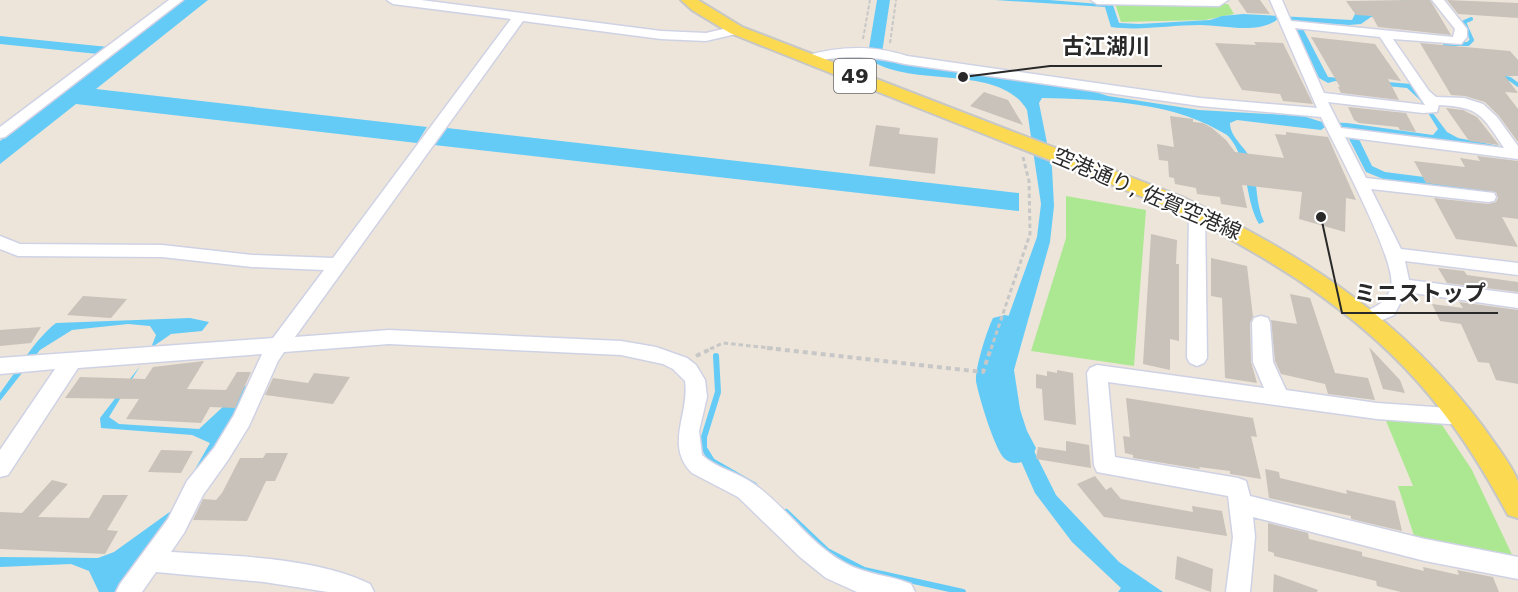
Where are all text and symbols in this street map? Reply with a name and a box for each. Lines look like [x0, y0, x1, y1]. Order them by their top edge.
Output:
callout: 古江湖川 [1050, 26, 1162, 66]
text: 古江湖川 [1062, 34, 1150, 59]
road number: 49 [834, 59, 876, 93]
street label: 空港通り, 佐賀空港線 [1049, 143, 1245, 245]
callout: ミニストップ [1342, 273, 1498, 313]
text: ミニストップ [1354, 281, 1486, 306]

